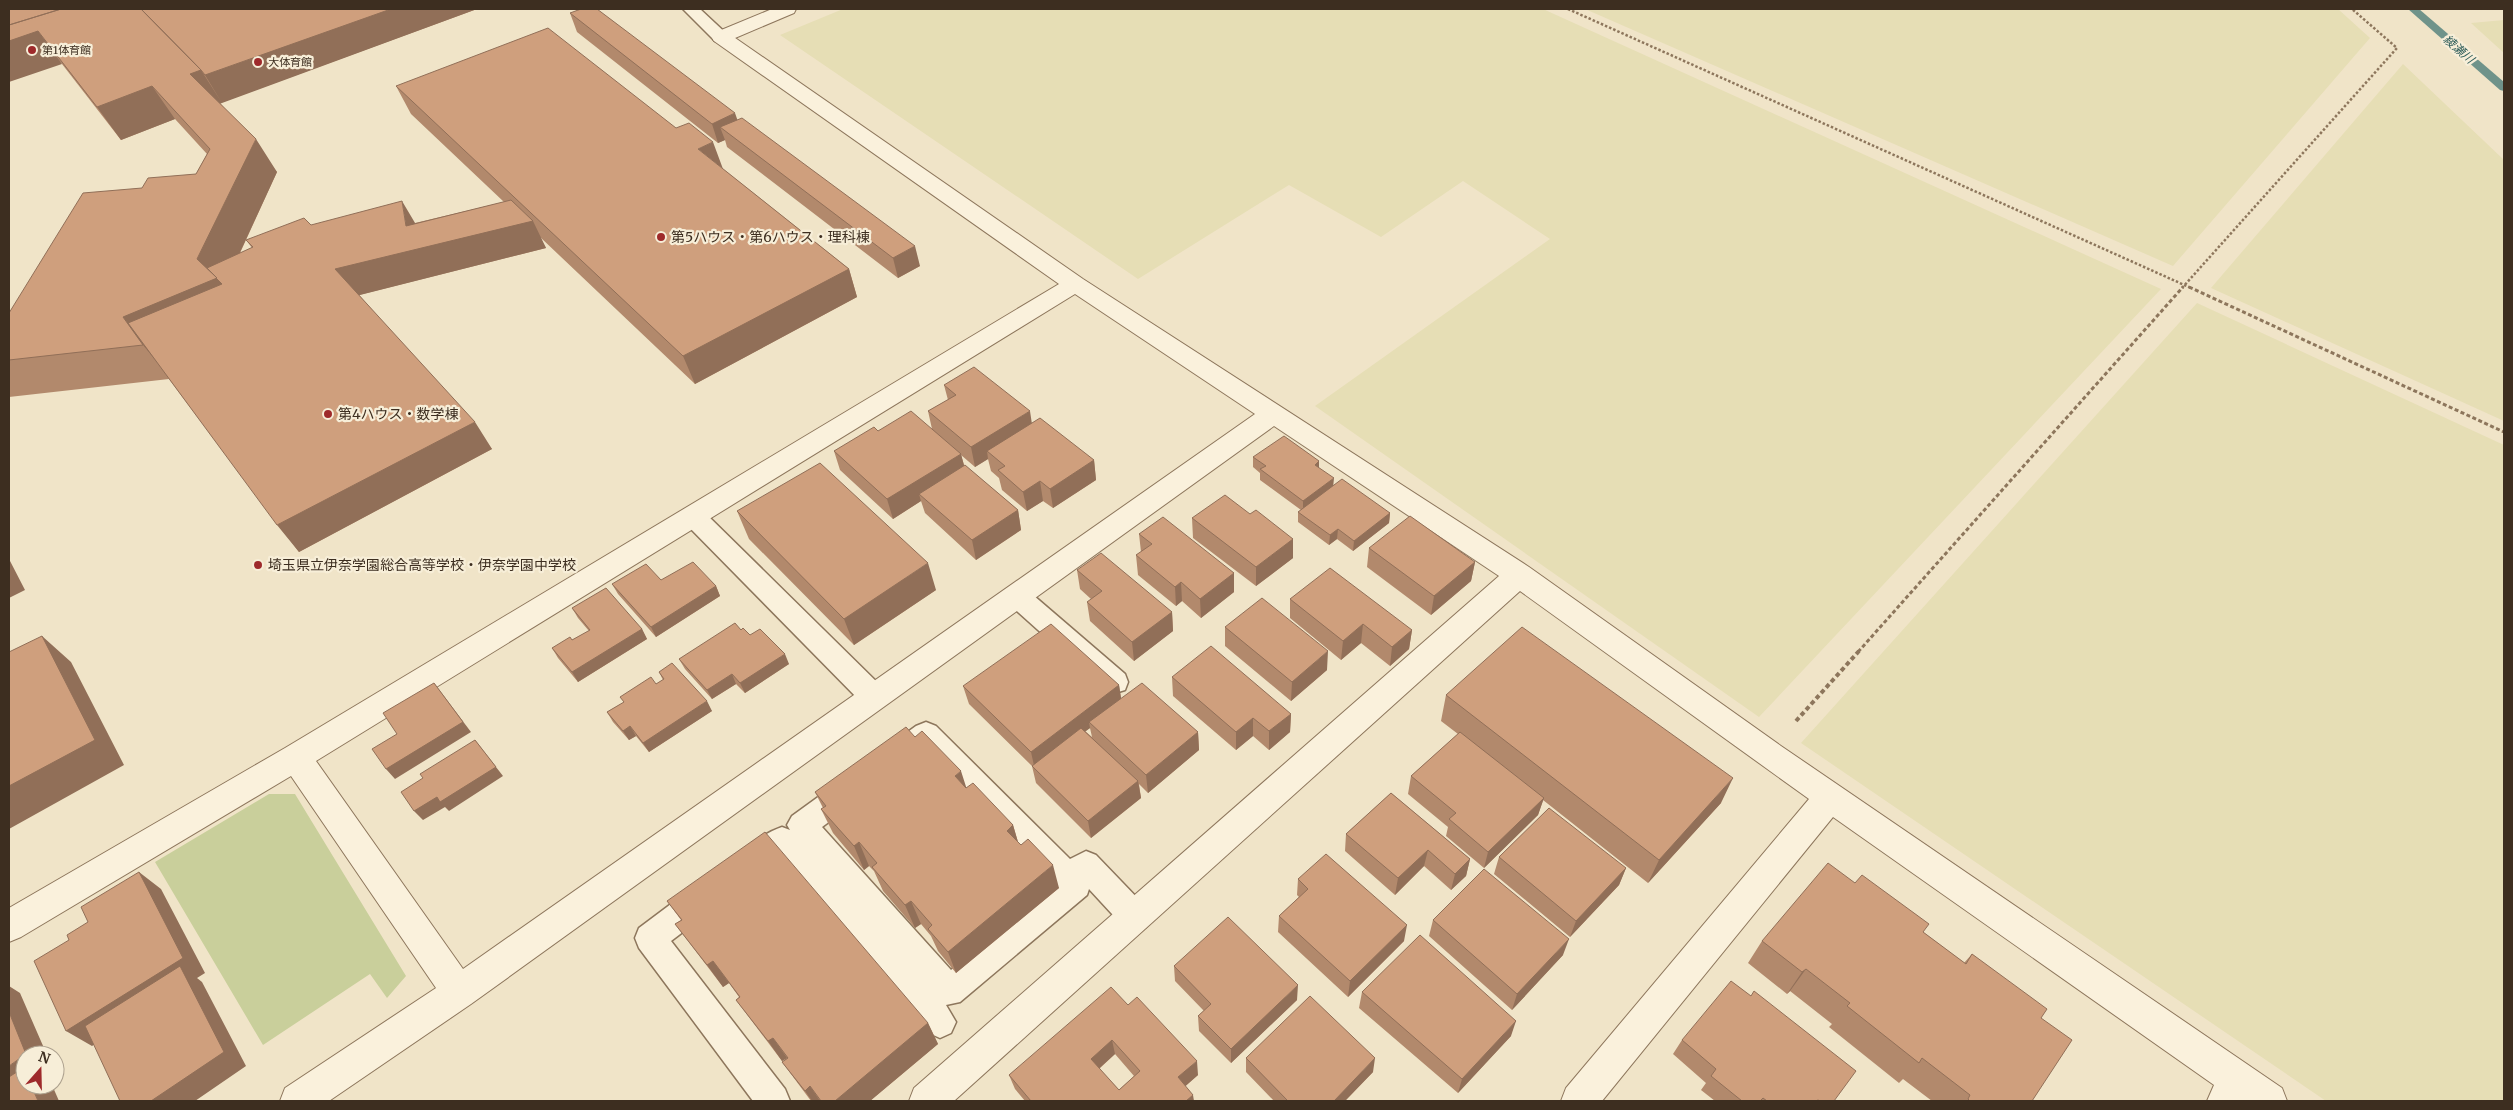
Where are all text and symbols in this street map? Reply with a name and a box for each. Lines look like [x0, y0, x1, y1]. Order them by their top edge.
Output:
water label: 綾瀬川 [2440, 32, 2479, 68]
place label: 第1体育館 [42, 43, 91, 57]
marker: 第1体育館 [26, 44, 38, 56]
place label: 大体育館 [268, 55, 312, 69]
marker: 大体育館 [252, 56, 264, 68]
place label: 第5ハウス・第6ハウス・理科棟 [671, 228, 870, 246]
marker: 第5ハウス・第6ハウス・理科棟 [655, 231, 667, 243]
place label: 第4ハウス・数学棟 [338, 405, 459, 423]
marker: 第4ハウス・数学棟 [322, 408, 334, 420]
place label: 埼玉県立伊奈学園総合高等学校・伊奈学園中学校 [268, 556, 576, 574]
marker: 埼玉県立伊奈学園総合高等学校・伊奈学園中学校 [252, 559, 264, 571]
north arrow [15, 1045, 65, 1095]
text: N [36, 1047, 53, 1068]

